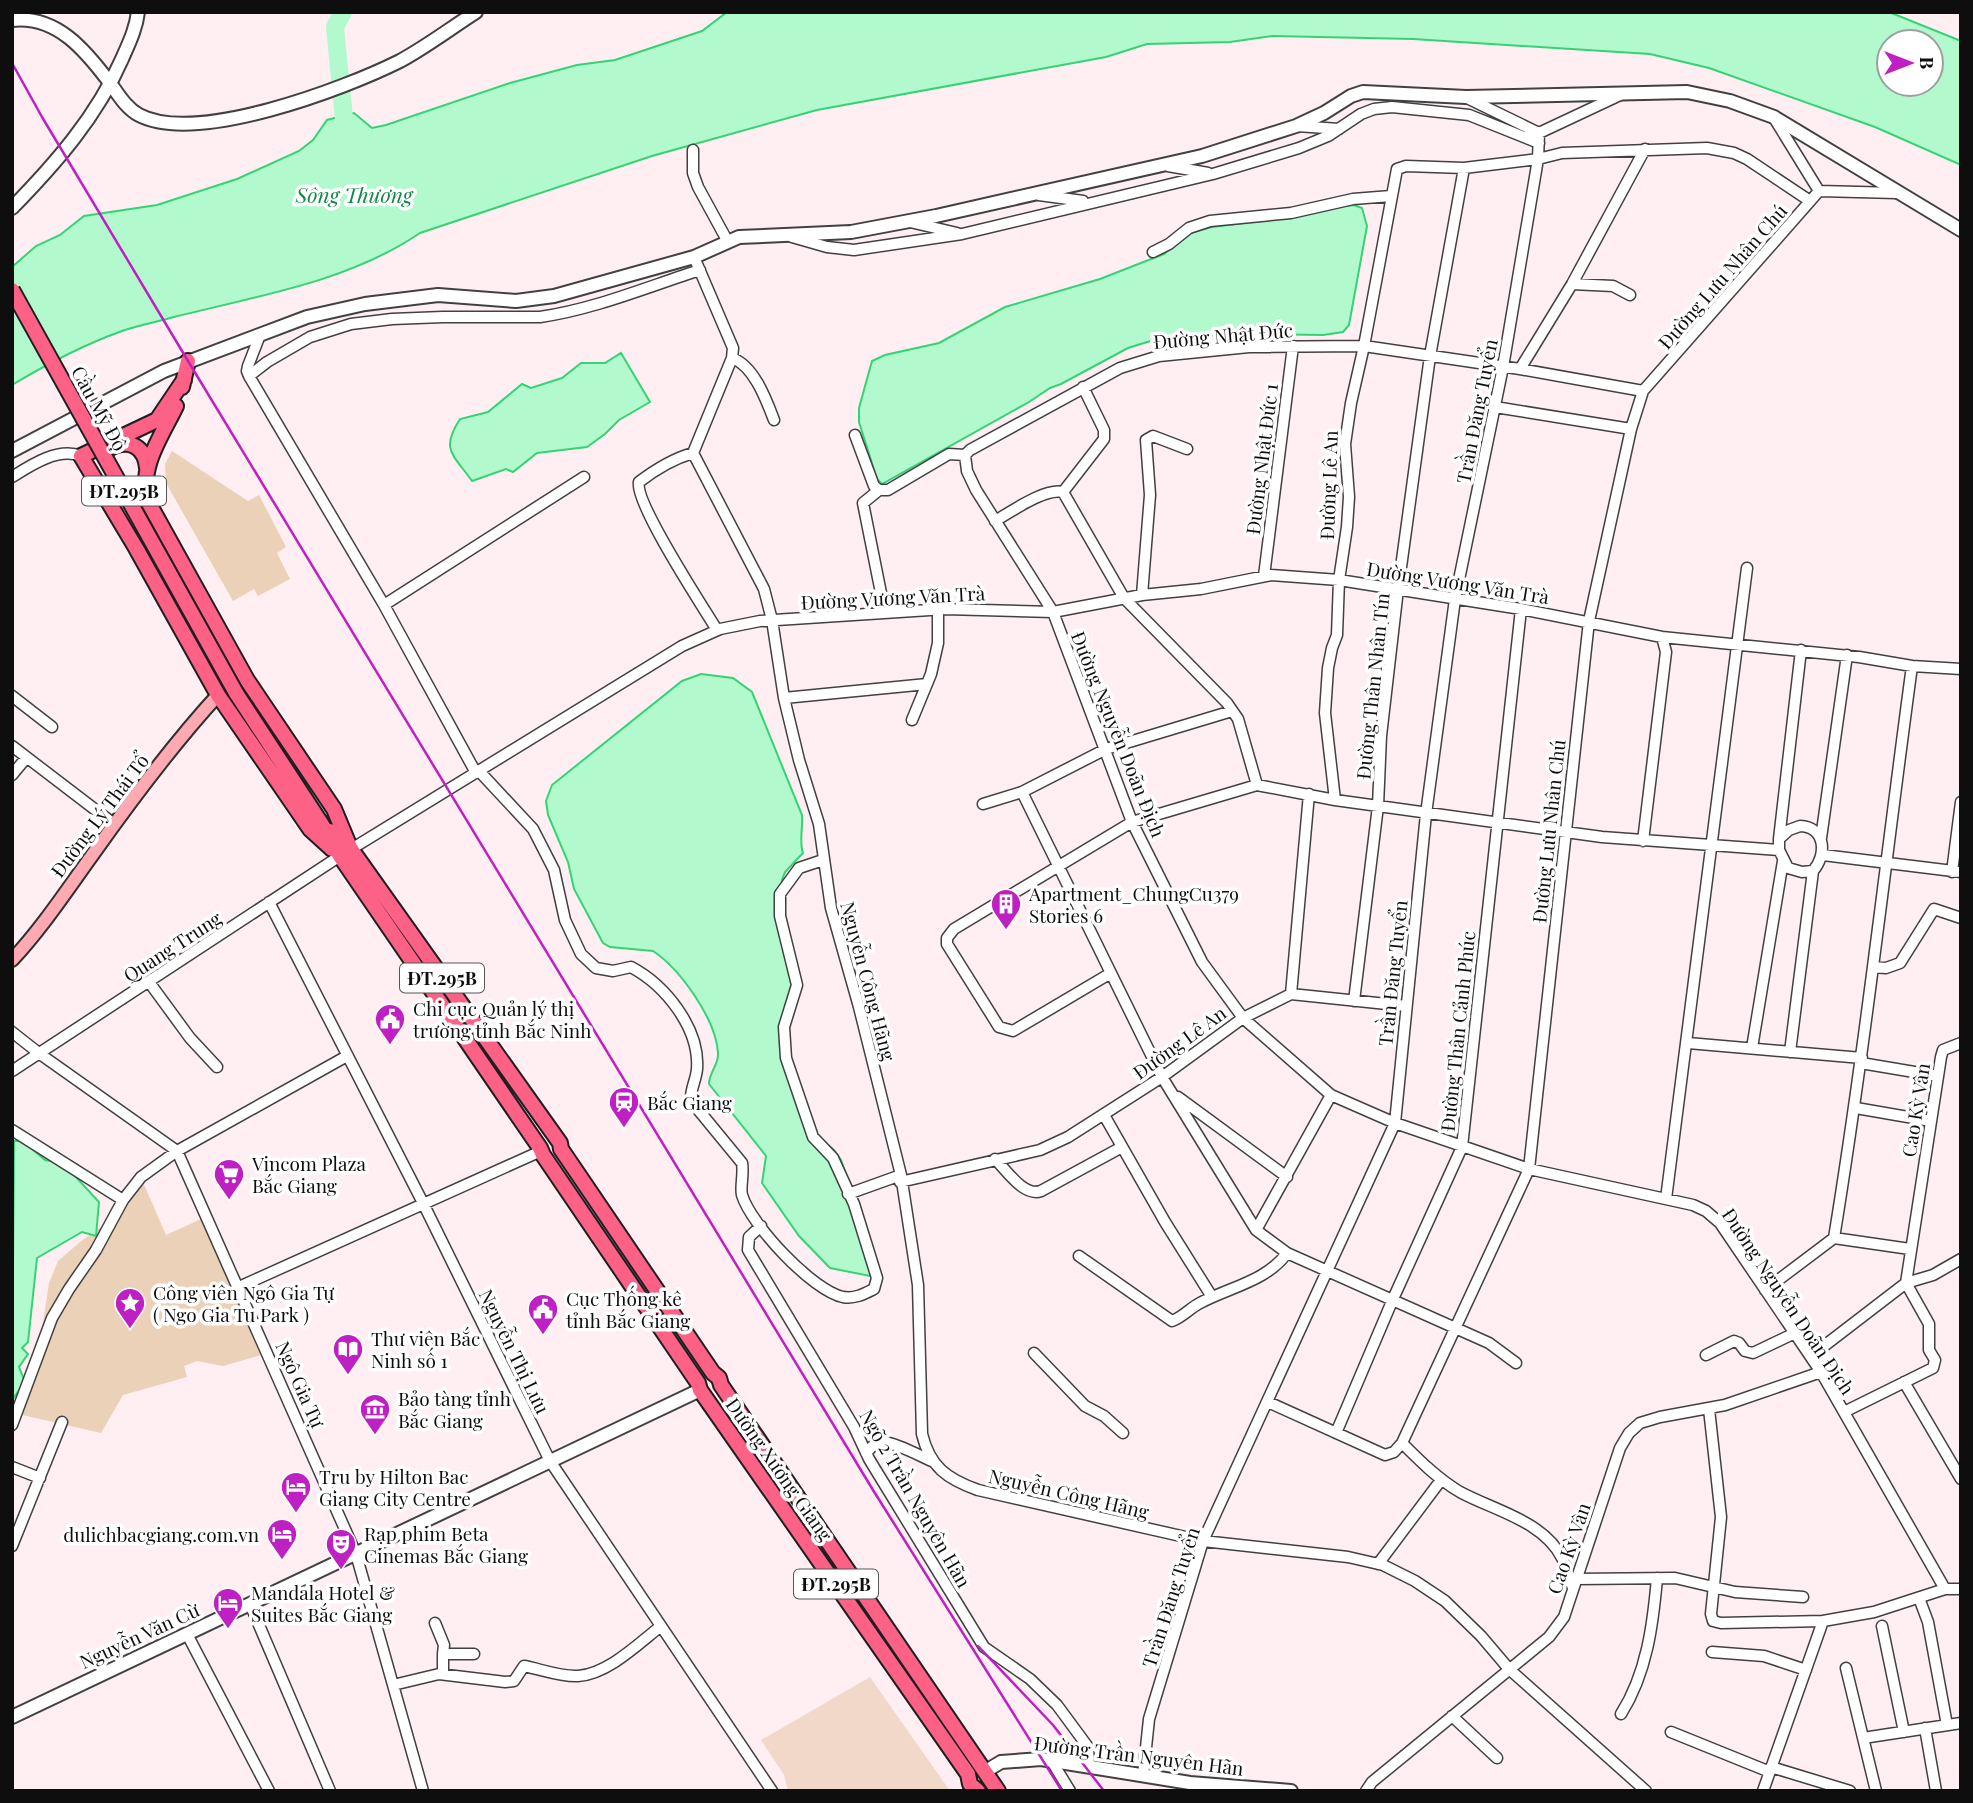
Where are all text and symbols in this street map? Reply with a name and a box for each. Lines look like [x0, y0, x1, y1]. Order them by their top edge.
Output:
north arrow [1875, 28, 1945, 98]
text: B [1915, 57, 1941, 70]
water label: Sông Thương [295, 180, 414, 208]
street label: Đường Lưu Nhân Chú [1652, 198, 1792, 354]
street label: Đường Nhật Đức [1152, 316, 1294, 354]
street label: Trần Đăng Tuyển [1449, 336, 1503, 485]
street label: Cầu Mỹ Độ [66, 361, 134, 455]
street label: Đường Nhật Đức 1 [1239, 382, 1283, 536]
street label: Đường Lê An [1313, 429, 1343, 540]
road number: ĐT.295B [82, 476, 166, 505]
street label: Đường Vương Văn Trà [1365, 555, 1552, 609]
street label: Đường Vương Văn Trà [800, 579, 986, 615]
street label: Đường Thân Nhân Tín [1349, 591, 1395, 780]
street label: Đường Nguyễn Doãn Địch [1066, 627, 1172, 841]
street label: Đường Lưu Nhân Chú [1525, 738, 1571, 924]
street label: Đường Lý Thái Tổ [44, 747, 155, 882]
place label: Apartment_ChungCu379 Stories 6 [1028, 880, 1239, 928]
building icon: Apartment_ChungCu379 Stories 6 [989, 887, 1023, 931]
street label: Trần Đăng Tuyển [1371, 898, 1413, 1047]
street label: Nguyễn Công Hãng [835, 899, 903, 1063]
street label: Quang Trung [118, 904, 226, 988]
street label: Đường Thân Cảnh Phúc [1434, 930, 1480, 1132]
road number: ĐT.295B [400, 964, 484, 993]
place label: Chi cục Quản lý thị trường tỉnh Bắc Ninh [413, 995, 591, 1043]
street label: Đường Lê An [1127, 999, 1231, 1085]
public building icon: Chi cục Quản lý thị trường tỉnh Bắc Ninh [373, 1002, 407, 1046]
street label: Cao Kỳ Vân [1895, 1060, 1935, 1159]
station icon: Bắc Giang [607, 1085, 641, 1129]
place label: Bắc Giang [647, 1089, 732, 1115]
place label: Vincom Plaza Bắc Giang [251, 1150, 366, 1198]
supermarket icon: Vincom Plaza Bắc Giang [212, 1157, 246, 1201]
street label: Đường Nguyễn Doãn Địch [1717, 1203, 1861, 1399]
place label: Công viên Ngô Gia Tự ( Ngo Gia Tu Park ) [153, 1279, 334, 1327]
street label: Nguyễn Thị Lưu [474, 1284, 556, 1418]
place label: Cục Thống kê tỉnh Bắc Giang [566, 1285, 690, 1333]
place icon: Công viên Ngô Gia Tự ( Ngo Gia Tu Park ) [113, 1286, 147, 1330]
public building icon: Cục Thống kê tỉnh Bắc Giang [526, 1292, 560, 1336]
place label: Thư viện Bắc Ninh số 1 [371, 1325, 480, 1373]
library icon: Thư viện Bắc Ninh số 1 [331, 1332, 365, 1376]
street label: Ngô Gia Tự [270, 1337, 332, 1431]
place label: Bảo tàng tỉnh Bắc Giang [398, 1385, 511, 1433]
museum icon: Bảo tàng tỉnh Bắc Giang [358, 1392, 392, 1436]
street label: Đường Xương Giang [721, 1392, 839, 1546]
street label: Ngõ 2 Trần Nguyên Hãn [854, 1404, 978, 1592]
street label: Nguyễn Công Hãng [986, 1462, 1152, 1524]
place label: Tru by Hilton Bac Giang City Centre [319, 1463, 471, 1511]
hotel icon: Tru by Hilton Bac Giang City Centre [279, 1470, 313, 1514]
street label: Cao Kỳ Vân [1540, 1498, 1596, 1597]
hotel icon: dulichbacgiang.com.vn [265, 1517, 299, 1561]
place label: Rạp phim Beta Cinemas Bắc Giang [364, 1520, 528, 1568]
place label: dulichbacgiang.com.vn [63, 1521, 260, 1547]
street label: Trần Đăng Tuyển [1135, 1523, 1205, 1671]
theatre icon: Rạp phim Beta Cinemas Bắc Giang [324, 1527, 358, 1571]
road number: ĐT.295B [794, 1569, 878, 1598]
place label: Mandala Hotel & Suites Bắc Giang [251, 1579, 395, 1627]
hotel icon: Mandala Hotel & Suites Bắc Giang [211, 1586, 245, 1630]
street label: Nguyễn Văn Cừ [75, 1596, 203, 1674]
street label: Đường Trần Nguyên Hãn [1033, 1729, 1246, 1781]

